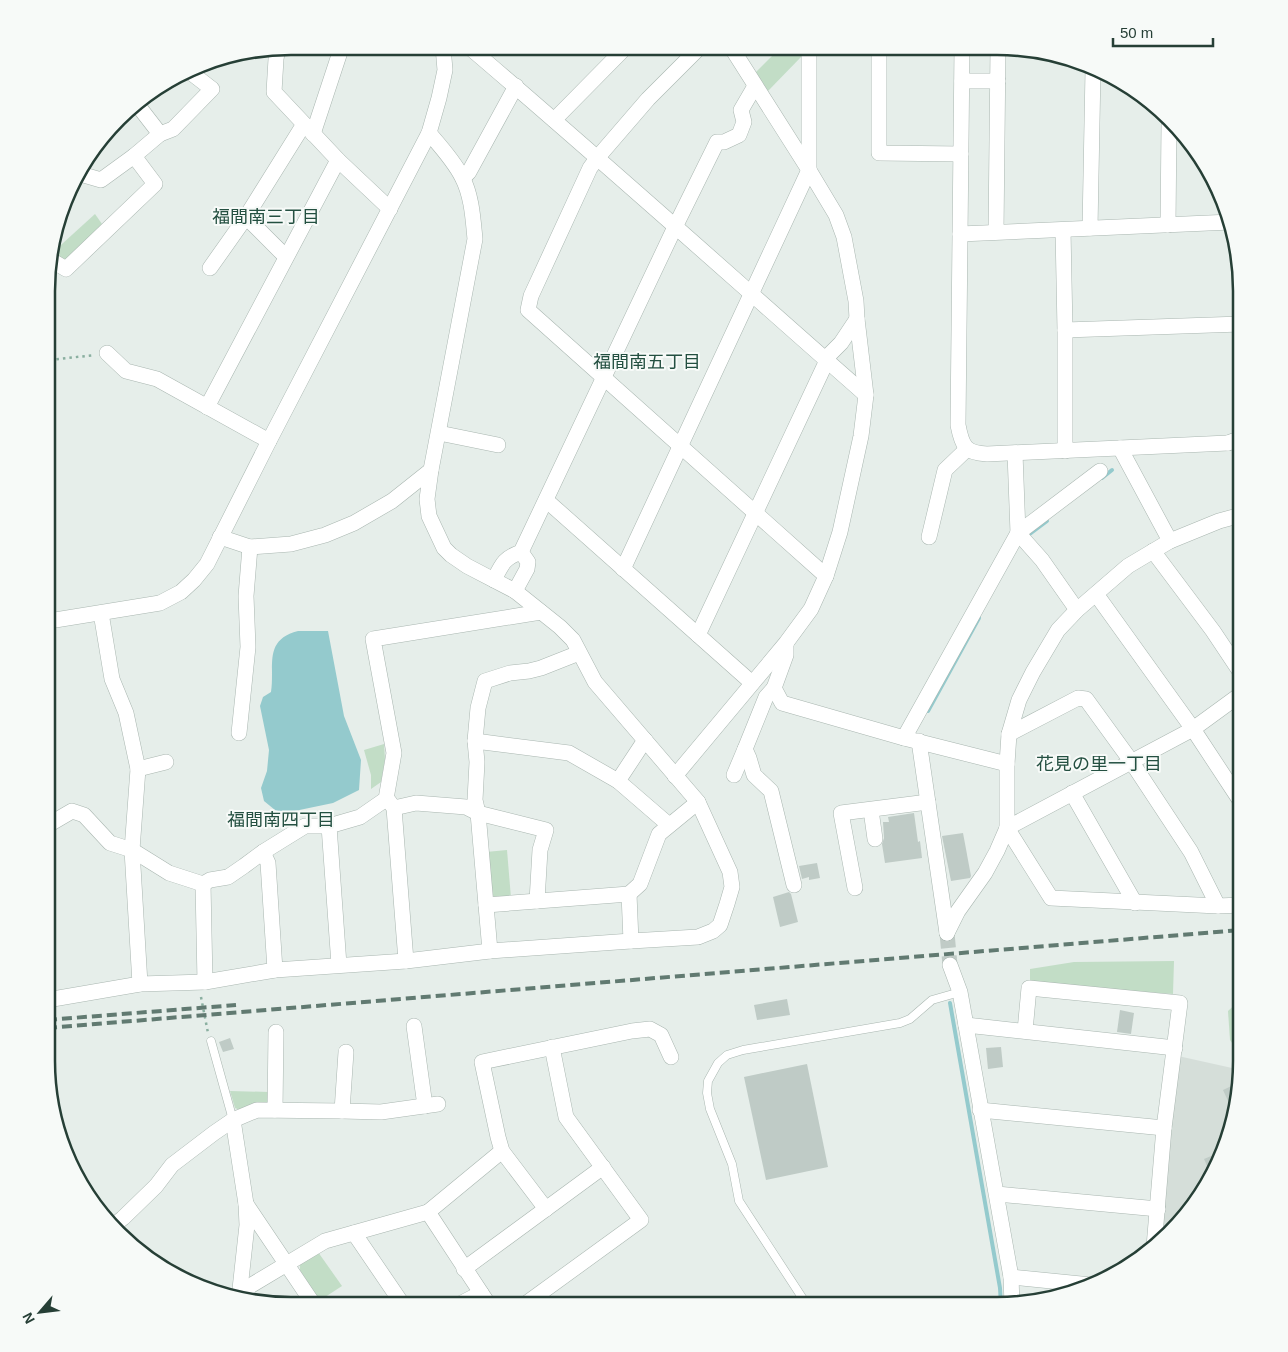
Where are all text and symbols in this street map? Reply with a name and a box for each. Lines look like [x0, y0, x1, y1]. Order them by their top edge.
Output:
scale bar [1113, 15, 1213, 47]
text: 50 m [1120, 24, 1153, 41]
district label: 福間南三丁目 [212, 207, 320, 227]
district label: 福間南五丁目 [593, 352, 701, 372]
district label: 花見の里一丁目 [1036, 754, 1162, 774]
district label: 福間南四丁目 [227, 810, 335, 830]
north arrow [15, 1287, 65, 1337]
text: N [19, 1310, 38, 1326]

